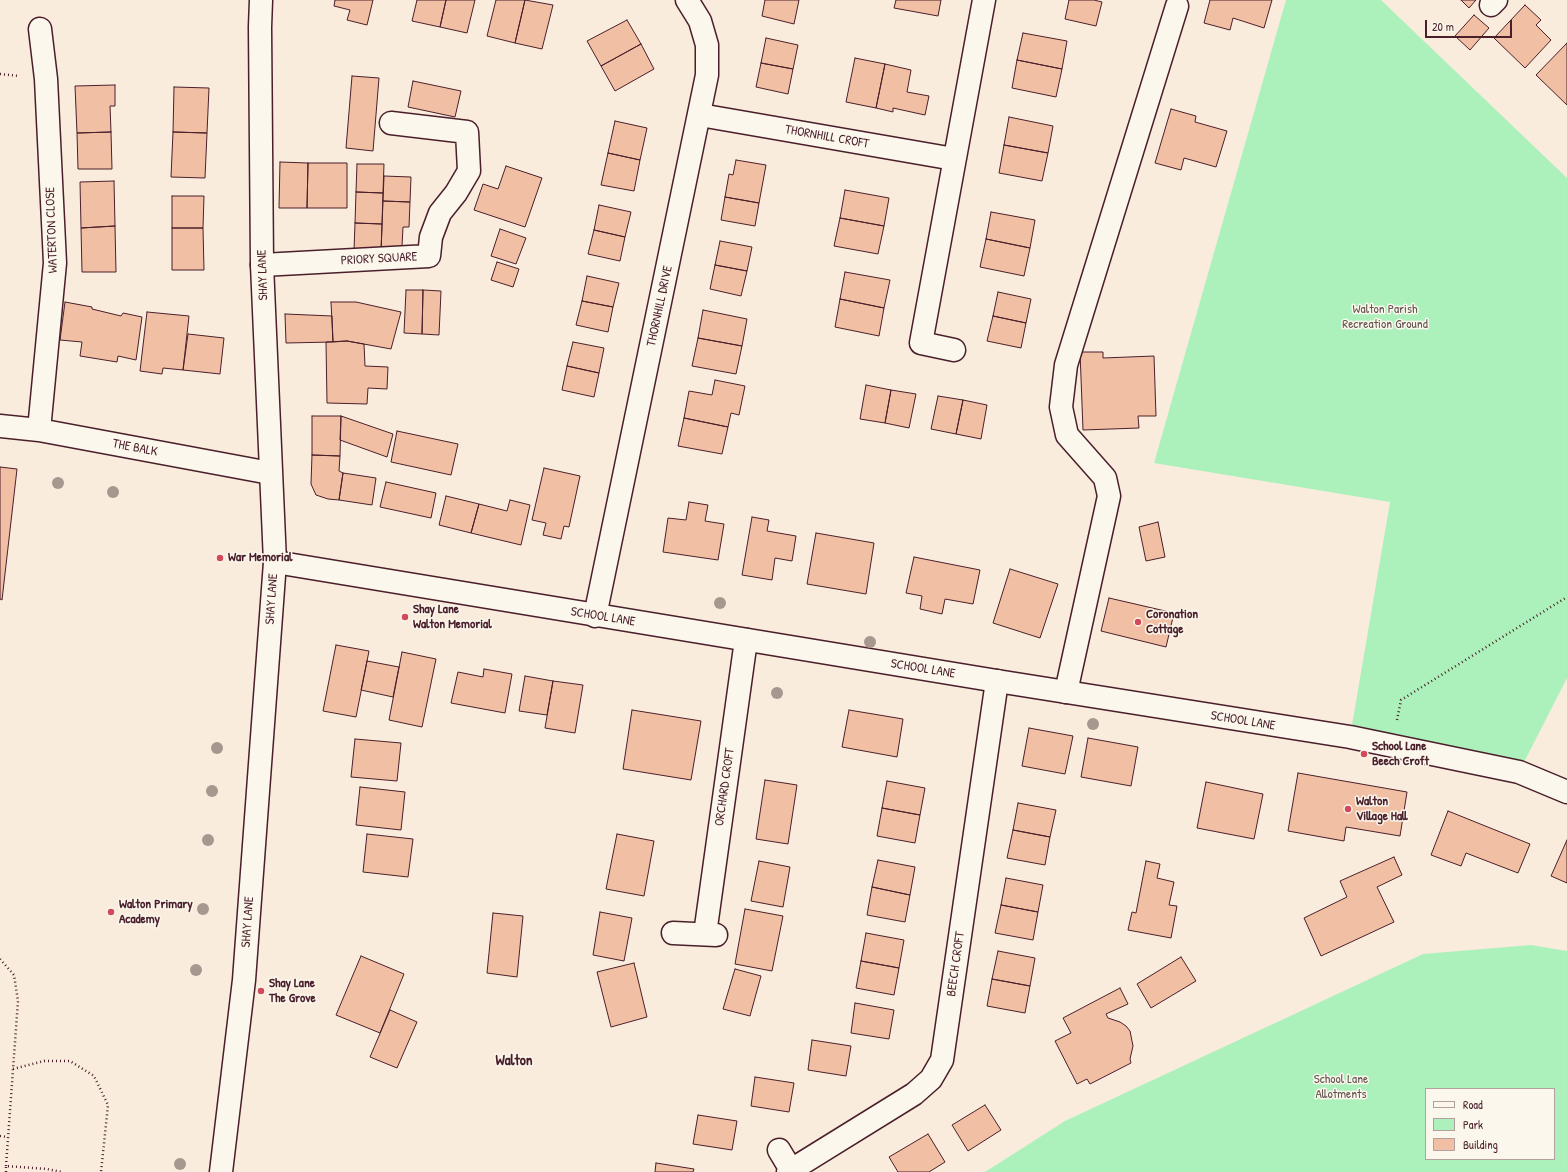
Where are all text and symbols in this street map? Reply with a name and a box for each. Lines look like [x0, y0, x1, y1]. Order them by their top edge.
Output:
scale bar [1427, 12, 1514, 38]
text: 20 m [1432, 18, 1454, 35]
street label: THORNHILL CROFT [784, 122, 870, 152]
street label: WATERTON CLOSE [43, 187, 61, 273]
street label: SHAY LANE [254, 249, 272, 301]
street label: PRIORY SQUARE [340, 249, 418, 269]
street label: THORNHILL DRIVE [644, 264, 676, 348]
park label: Walton Parish Recreation Ground [1342, 302, 1428, 333]
street label: THE BALK [111, 436, 159, 460]
place label: War Memorial [228, 550, 293, 566]
marker: War Memorial [215, 553, 225, 563]
street label: SHAY LANE [262, 573, 282, 625]
place label: Shay Lane Walton Memorial [413, 602, 492, 633]
street label: SCHOOL LANE [570, 604, 636, 630]
place label: Coronation Cottage [1146, 607, 1198, 638]
marker: Shay Lane Walton Memorial [400, 612, 410, 622]
marker: Coronation Cottage [1133, 617, 1143, 627]
street label: SCHOOL LANE [890, 656, 956, 682]
street label: SCHOOL LANE [1210, 708, 1276, 734]
place label: School Lane Beech Croft [1372, 739, 1429, 770]
street label: ORCHARD CROFT [712, 747, 738, 827]
marker: School Lane Beech Croft [1359, 749, 1369, 759]
place label: Walton Village Hall [1356, 794, 1408, 825]
marker: Walton Village Hall [1343, 804, 1353, 814]
street label: SHAY LANE [238, 896, 258, 948]
place label: Walton Primary Academy [119, 897, 193, 928]
marker: Walton Primary Academy [106, 907, 116, 917]
street label: BEECH CROFT [944, 930, 968, 998]
place label: Shay Lane The Grove [269, 976, 316, 1007]
marker: Shay Lane The Grove [256, 986, 266, 996]
district label: Walton [495, 1052, 533, 1070]
park label: School Lane Allotments [1314, 1072, 1368, 1103]
legend [1425, 1088, 1555, 1160]
text: Road [1463, 1096, 1483, 1113]
text: Park [1463, 1116, 1483, 1133]
text: Building [1463, 1136, 1498, 1153]

